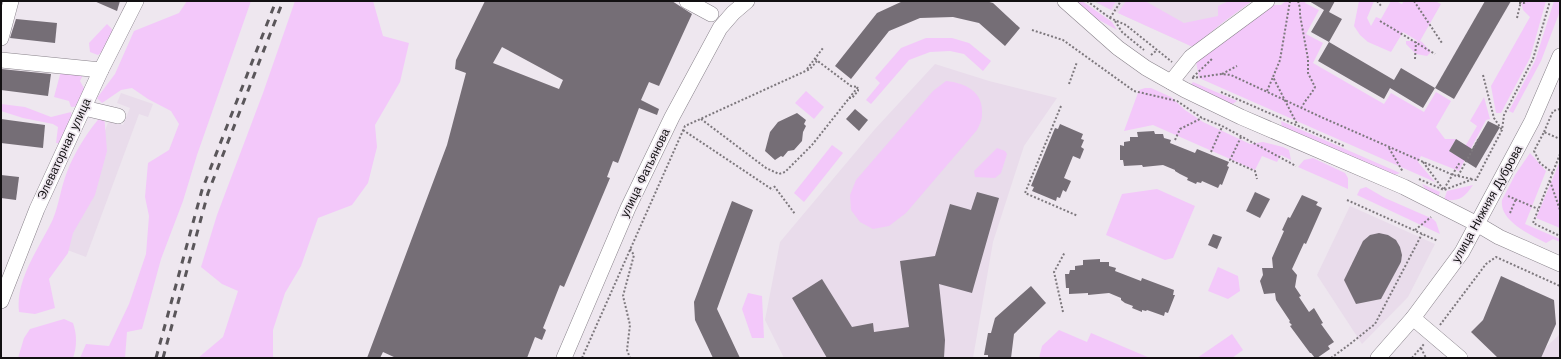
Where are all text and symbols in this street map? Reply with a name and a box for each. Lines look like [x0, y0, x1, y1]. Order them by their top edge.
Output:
street label: Элеваторная улица [34, 96, 94, 202]
street label: улица Фатьянова [617, 126, 673, 220]
street label: улица Нижняя Дуброва [1449, 143, 1525, 265]

